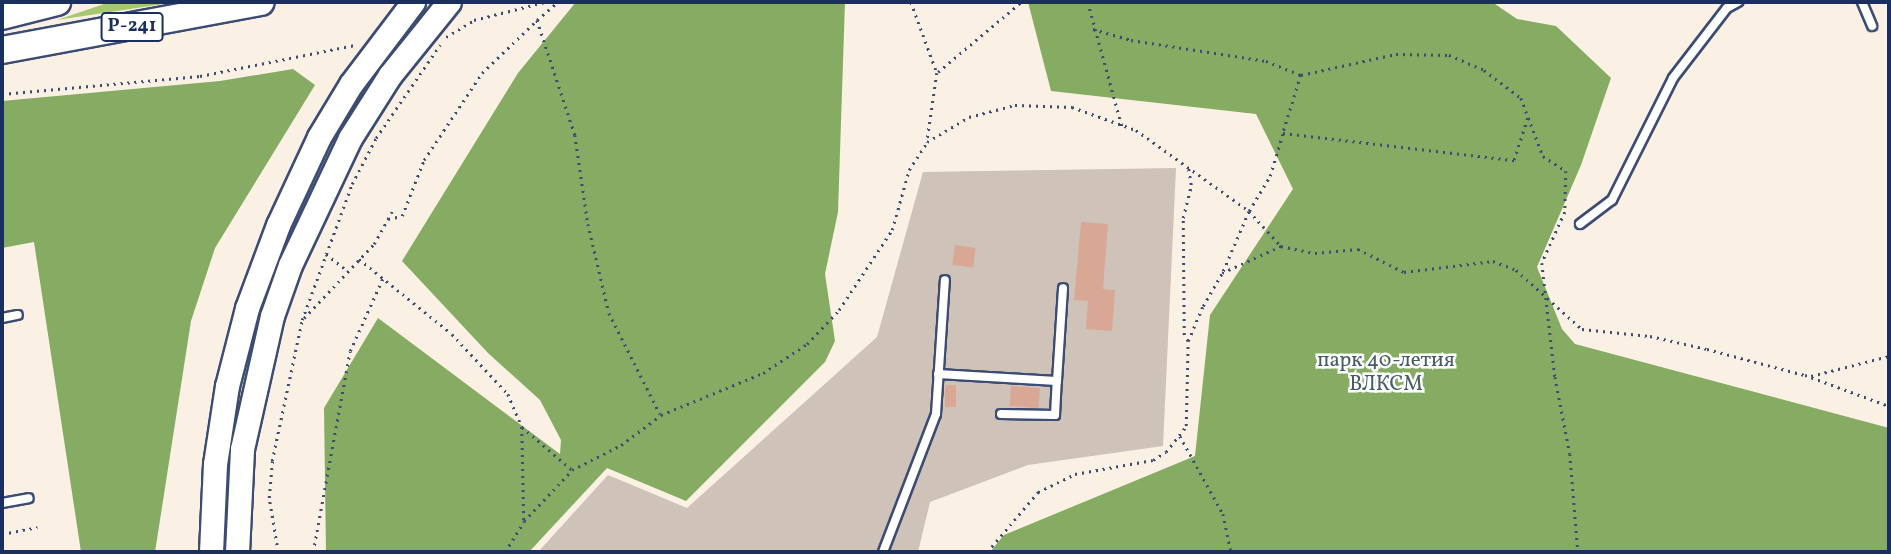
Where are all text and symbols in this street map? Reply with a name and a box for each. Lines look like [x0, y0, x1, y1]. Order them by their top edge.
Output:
road number: Р-241 [100, 12, 164, 42]
park label: парк 40-летия ВЛКСМ [1317, 348, 1455, 398]

